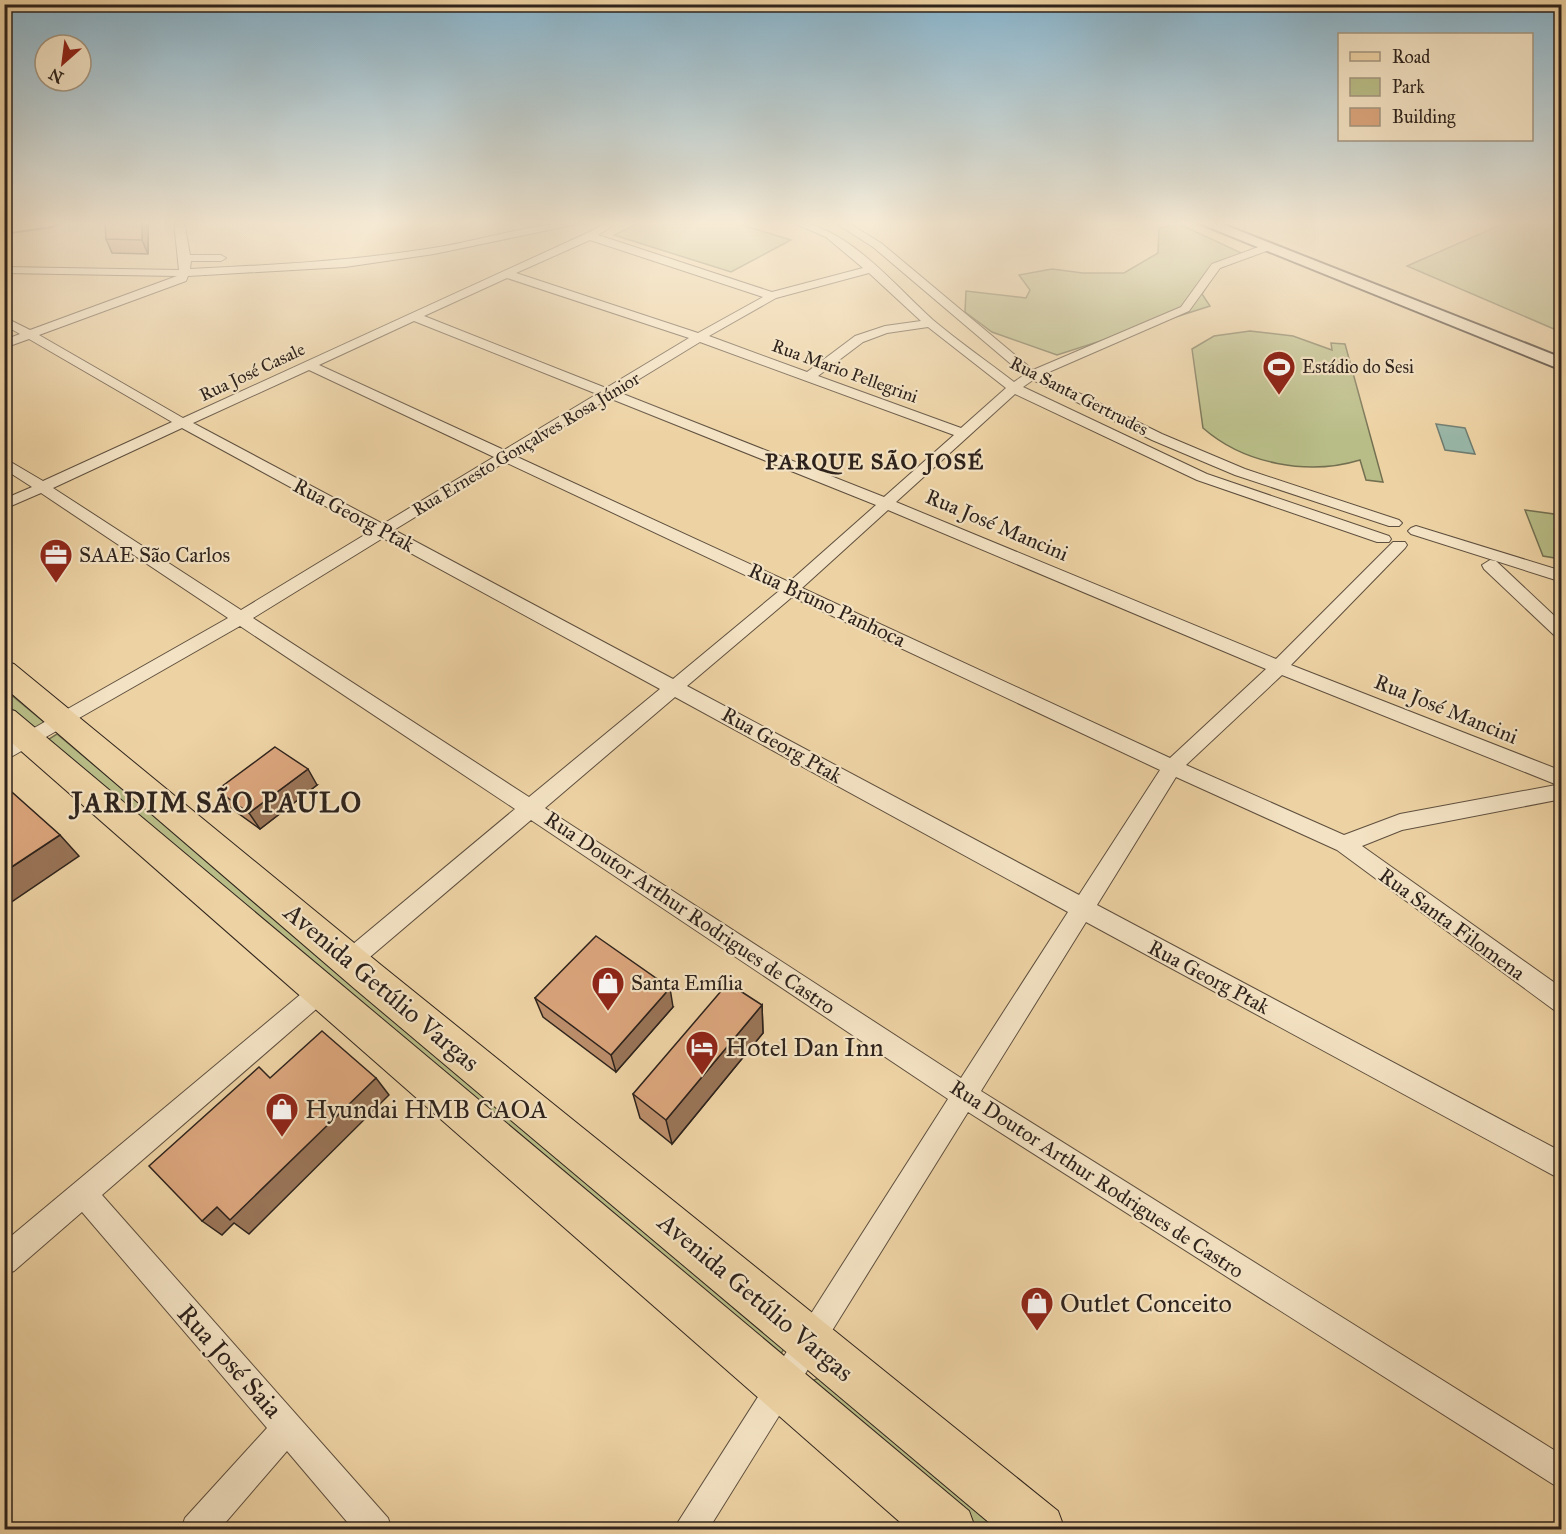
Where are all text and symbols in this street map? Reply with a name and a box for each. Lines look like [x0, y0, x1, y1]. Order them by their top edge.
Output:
north arrow [33, 33, 93, 93]
legend [1338, 33, 1533, 141]
text: Road [1392, 46, 1430, 68]
text: N [45, 64, 67, 87]
text: Park [1392, 76, 1425, 98]
text: Building [1392, 106, 1456, 129]
street label: Rua Mario Pellegrini [769, 334, 921, 409]
street label: Rua José Casale [196, 338, 309, 407]
sports icon: Estádio do Sesi [1261, 349, 1297, 396]
street label: Rua Santa Gertrudes [1006, 352, 1152, 440]
place label: Estádio do Sesi [1302, 356, 1414, 378]
street label: Rua Ernesto Gonçalves Rosa Júnior [408, 367, 644, 522]
district label: PARQUE SÃO JOSÉ [765, 448, 985, 476]
street label: Rua Georg Ptak [289, 472, 420, 558]
street label: Rua José Mancini [922, 483, 1072, 567]
office icon: SAAE São Carlos [38, 537, 74, 584]
place label: SAAE São Carlos [79, 542, 230, 568]
street label: Rua Bruno Panhoca [744, 557, 910, 653]
street label: Rua José Mancini [1370, 668, 1522, 750]
street label: Rua Georg Ptak [717, 701, 847, 789]
district label: JARDIM SÃO PAULO [68, 786, 363, 820]
street label: Rua Doutor Arthur Rodrigues de Castro [540, 806, 840, 1020]
street label: Rua Santa Filomena [1374, 862, 1530, 986]
street label: Avenida Getúlio Vargas [277, 895, 486, 1078]
street label: Rua Georg Ptak [1144, 934, 1275, 1020]
shop icon: Santa Emília [590, 965, 626, 1012]
place label: Santa Emília [631, 970, 743, 996]
hotel icon: Hotel Dan Inn [684, 1029, 720, 1076]
place label: Hotel Dan Inn [725, 1031, 884, 1063]
street label: Rua Doutor Arthur Rodrigues de Castro [945, 1074, 1249, 1284]
shop icon: Hyundai HMB CAOA [264, 1091, 300, 1138]
place label: Hyundai HMB CAOA [305, 1093, 548, 1125]
street label: Avenida Getúlio Vargas [651, 1205, 860, 1388]
shop icon: Outlet Conceito [1019, 1285, 1055, 1332]
place label: Outlet Conceito [1060, 1287, 1232, 1319]
street label: Rua José Saia [171, 1298, 289, 1424]

